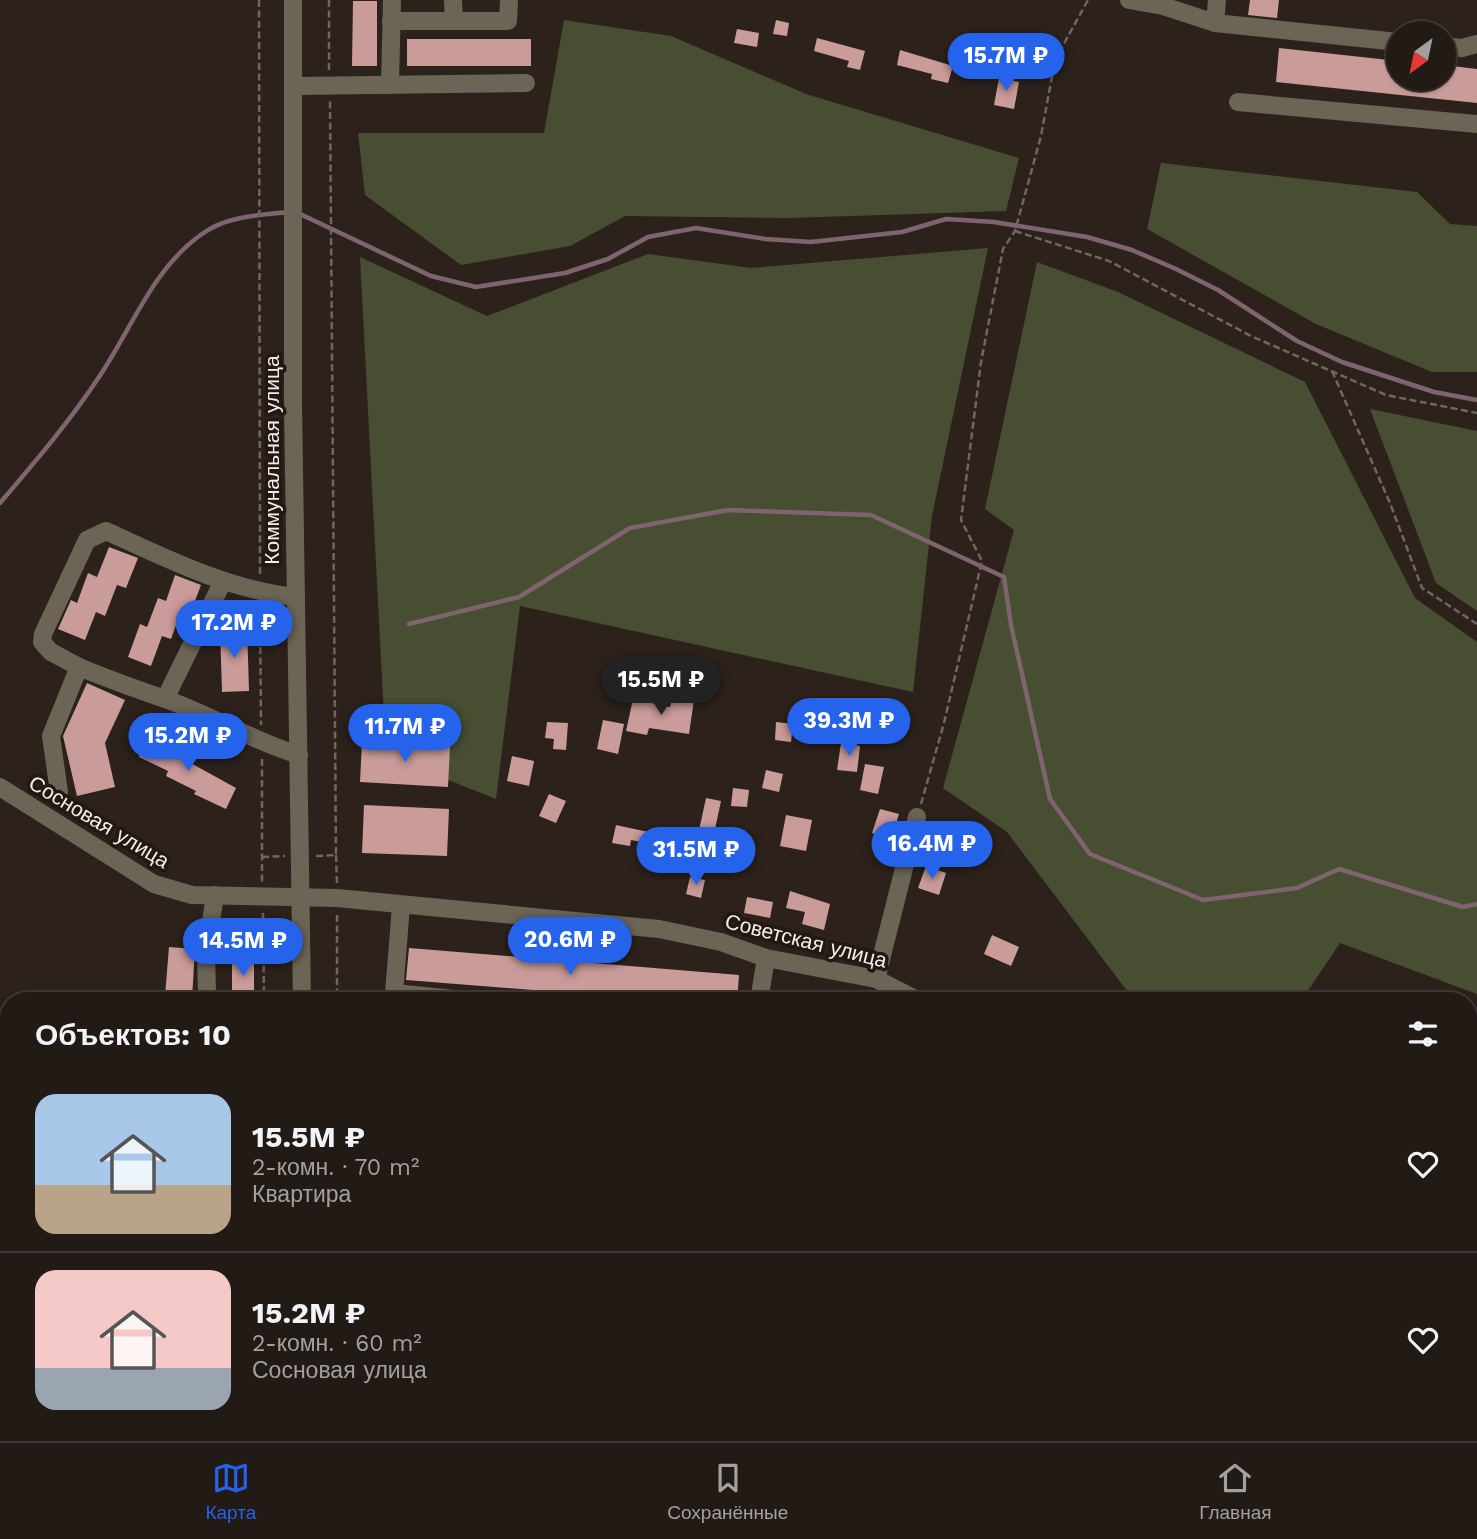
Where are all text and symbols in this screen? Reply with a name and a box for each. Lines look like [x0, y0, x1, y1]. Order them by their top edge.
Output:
north arrow [1386, 21, 1456, 91]
map controls [1386, 21, 1456, 91]
pin: 15.7M ₽ [941, 34, 1071, 93]
text: 15.7M ₽ [964, 42, 1048, 69]
street label: Коммунальная улица [259, 355, 284, 565]
pin: 17.2M ₽ [169, 600, 299, 660]
text: 17.2M ₽ [192, 609, 276, 636]
pin: 15.5M ₽ [596, 658, 726, 717]
text: 15.5M ₽ [618, 666, 704, 693]
pin: 39.3M ₽ [784, 698, 914, 758]
pin: 11.7M ₽ [340, 704, 470, 764]
text: 39.3M ₽ [803, 707, 895, 734]
text: 11.7M ₽ [364, 713, 446, 740]
pin: 15.2M ₽ [123, 714, 253, 773]
text: 15.2M ₽ [144, 722, 232, 749]
street label: Сосновая улица [24, 770, 174, 874]
pin: 16.4M ₽ [867, 822, 997, 881]
pin: 31.5M ₽ [631, 828, 761, 887]
text: 16.4M ₽ [888, 830, 976, 857]
text: 31.5M ₽ [653, 836, 739, 863]
street label: Советская улица [722, 908, 890, 973]
pin: 14.5M ₽ [178, 918, 308, 978]
pin: 20.6M ₽ [505, 918, 635, 977]
text: 20.6M ₽ [524, 926, 616, 953]
text: 14.5M ₽ [199, 927, 287, 954]
icon: filters [1404, 1015, 1442, 1053]
text: Объектов: 10 [35, 1017, 231, 1052]
text: 15.5M ₽ [252, 1119, 365, 1154]
icon: home [91, 1122, 175, 1206]
icon: heart [1404, 1145, 1442, 1183]
text: 2-комн. · 70 m² [252, 1154, 419, 1181]
text: Квартира [252, 1181, 351, 1208]
text: 15.2M ₽ [252, 1295, 366, 1330]
icon: home [91, 1298, 175, 1382]
icon: heart [1404, 1321, 1442, 1359]
text: 2-комн. · 60 m² [252, 1330, 422, 1357]
text: Сосновая улица [252, 1357, 427, 1384]
tab: Карта [205, 1459, 256, 1524]
tab: Сохранённые [667, 1459, 788, 1524]
tab: Главная [1199, 1459, 1272, 1524]

